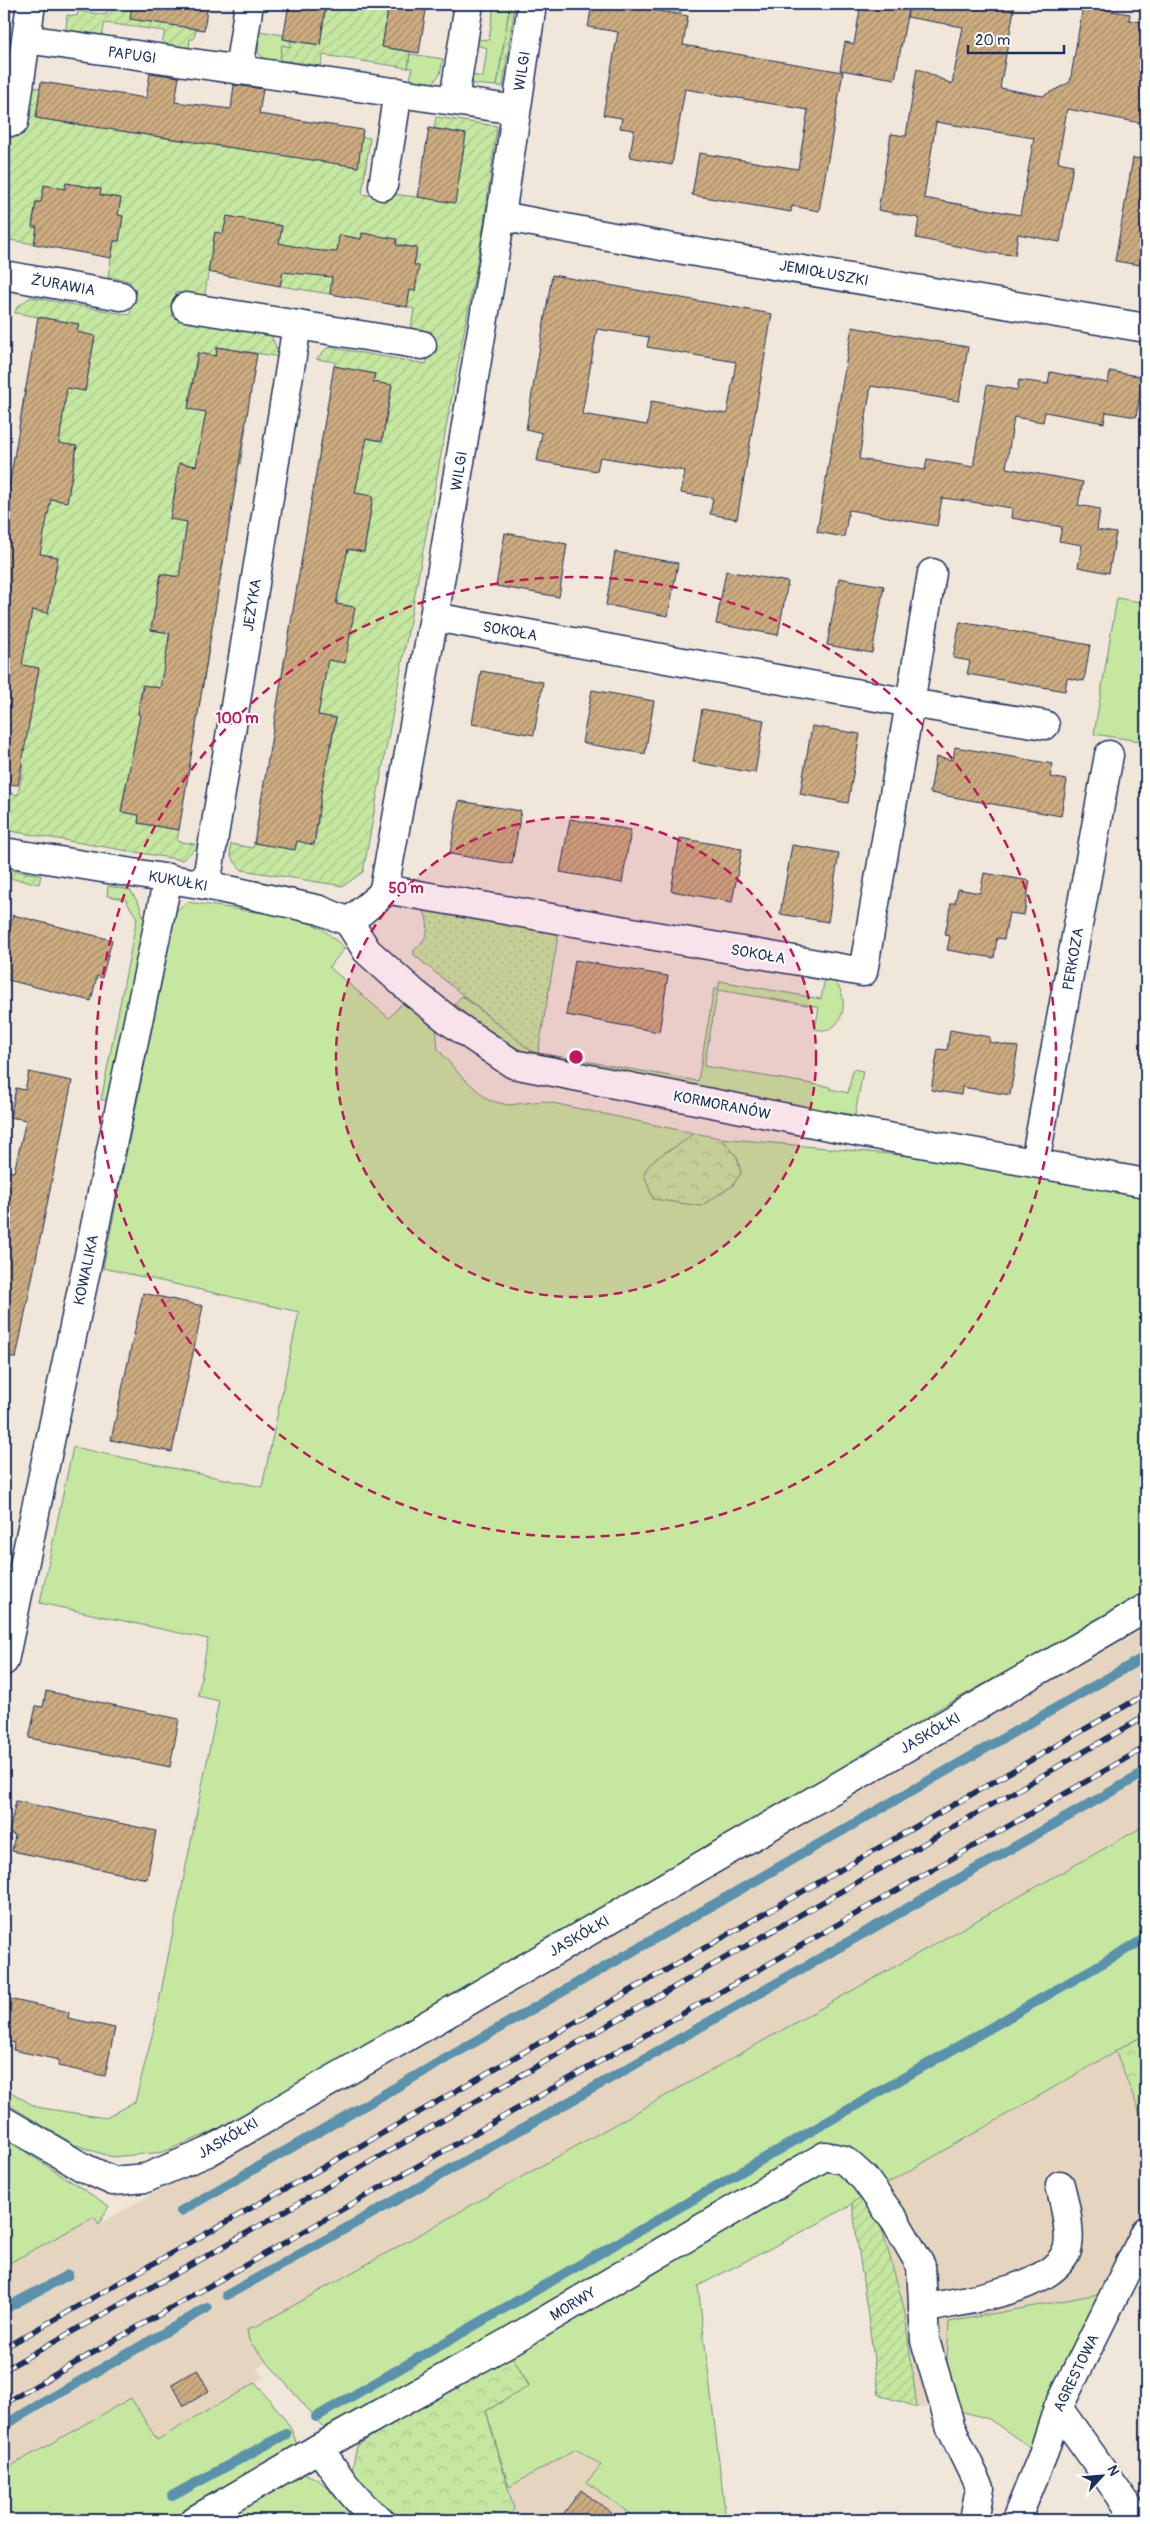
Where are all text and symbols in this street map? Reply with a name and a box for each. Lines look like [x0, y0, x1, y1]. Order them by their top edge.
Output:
scale bar [968, 22, 1064, 54]
text: 20 m [975, 31, 1010, 50]
street label: PAPUGI [106, 43, 157, 68]
street label: WILGI [510, 50, 535, 92]
street label: JEMIOŁUSZKI [778, 256, 870, 291]
street label: ŻURAWIA [29, 271, 97, 301]
street label: WILGI [447, 450, 472, 492]
street label: JEŻYKA [239, 577, 266, 633]
street label: SOKOŁA [481, 617, 539, 646]
text: 100 m [216, 709, 258, 728]
street label: KUKUŁKI [147, 867, 209, 896]
text: 50 m [389, 879, 423, 898]
street label: PERKOZA [1059, 926, 1088, 992]
street label: SOKOŁA [729, 940, 787, 969]
centre of rings [567, 1048, 585, 1066]
street label: KORMORANÓW [671, 1087, 773, 1124]
street label: KOWALIKA [70, 1233, 103, 1307]
street label: JASKÓŁKI [897, 1709, 964, 1758]
street label: JASKÓŁKI [546, 1912, 613, 1961]
street label: JASKÓŁKI [195, 2114, 262, 2163]
street label: MORWY [547, 2283, 600, 2326]
street label: AGRESTOWA [1049, 2331, 1104, 2415]
north arrow [1078, 2452, 1128, 2502]
text: N [1104, 2463, 1123, 2479]

